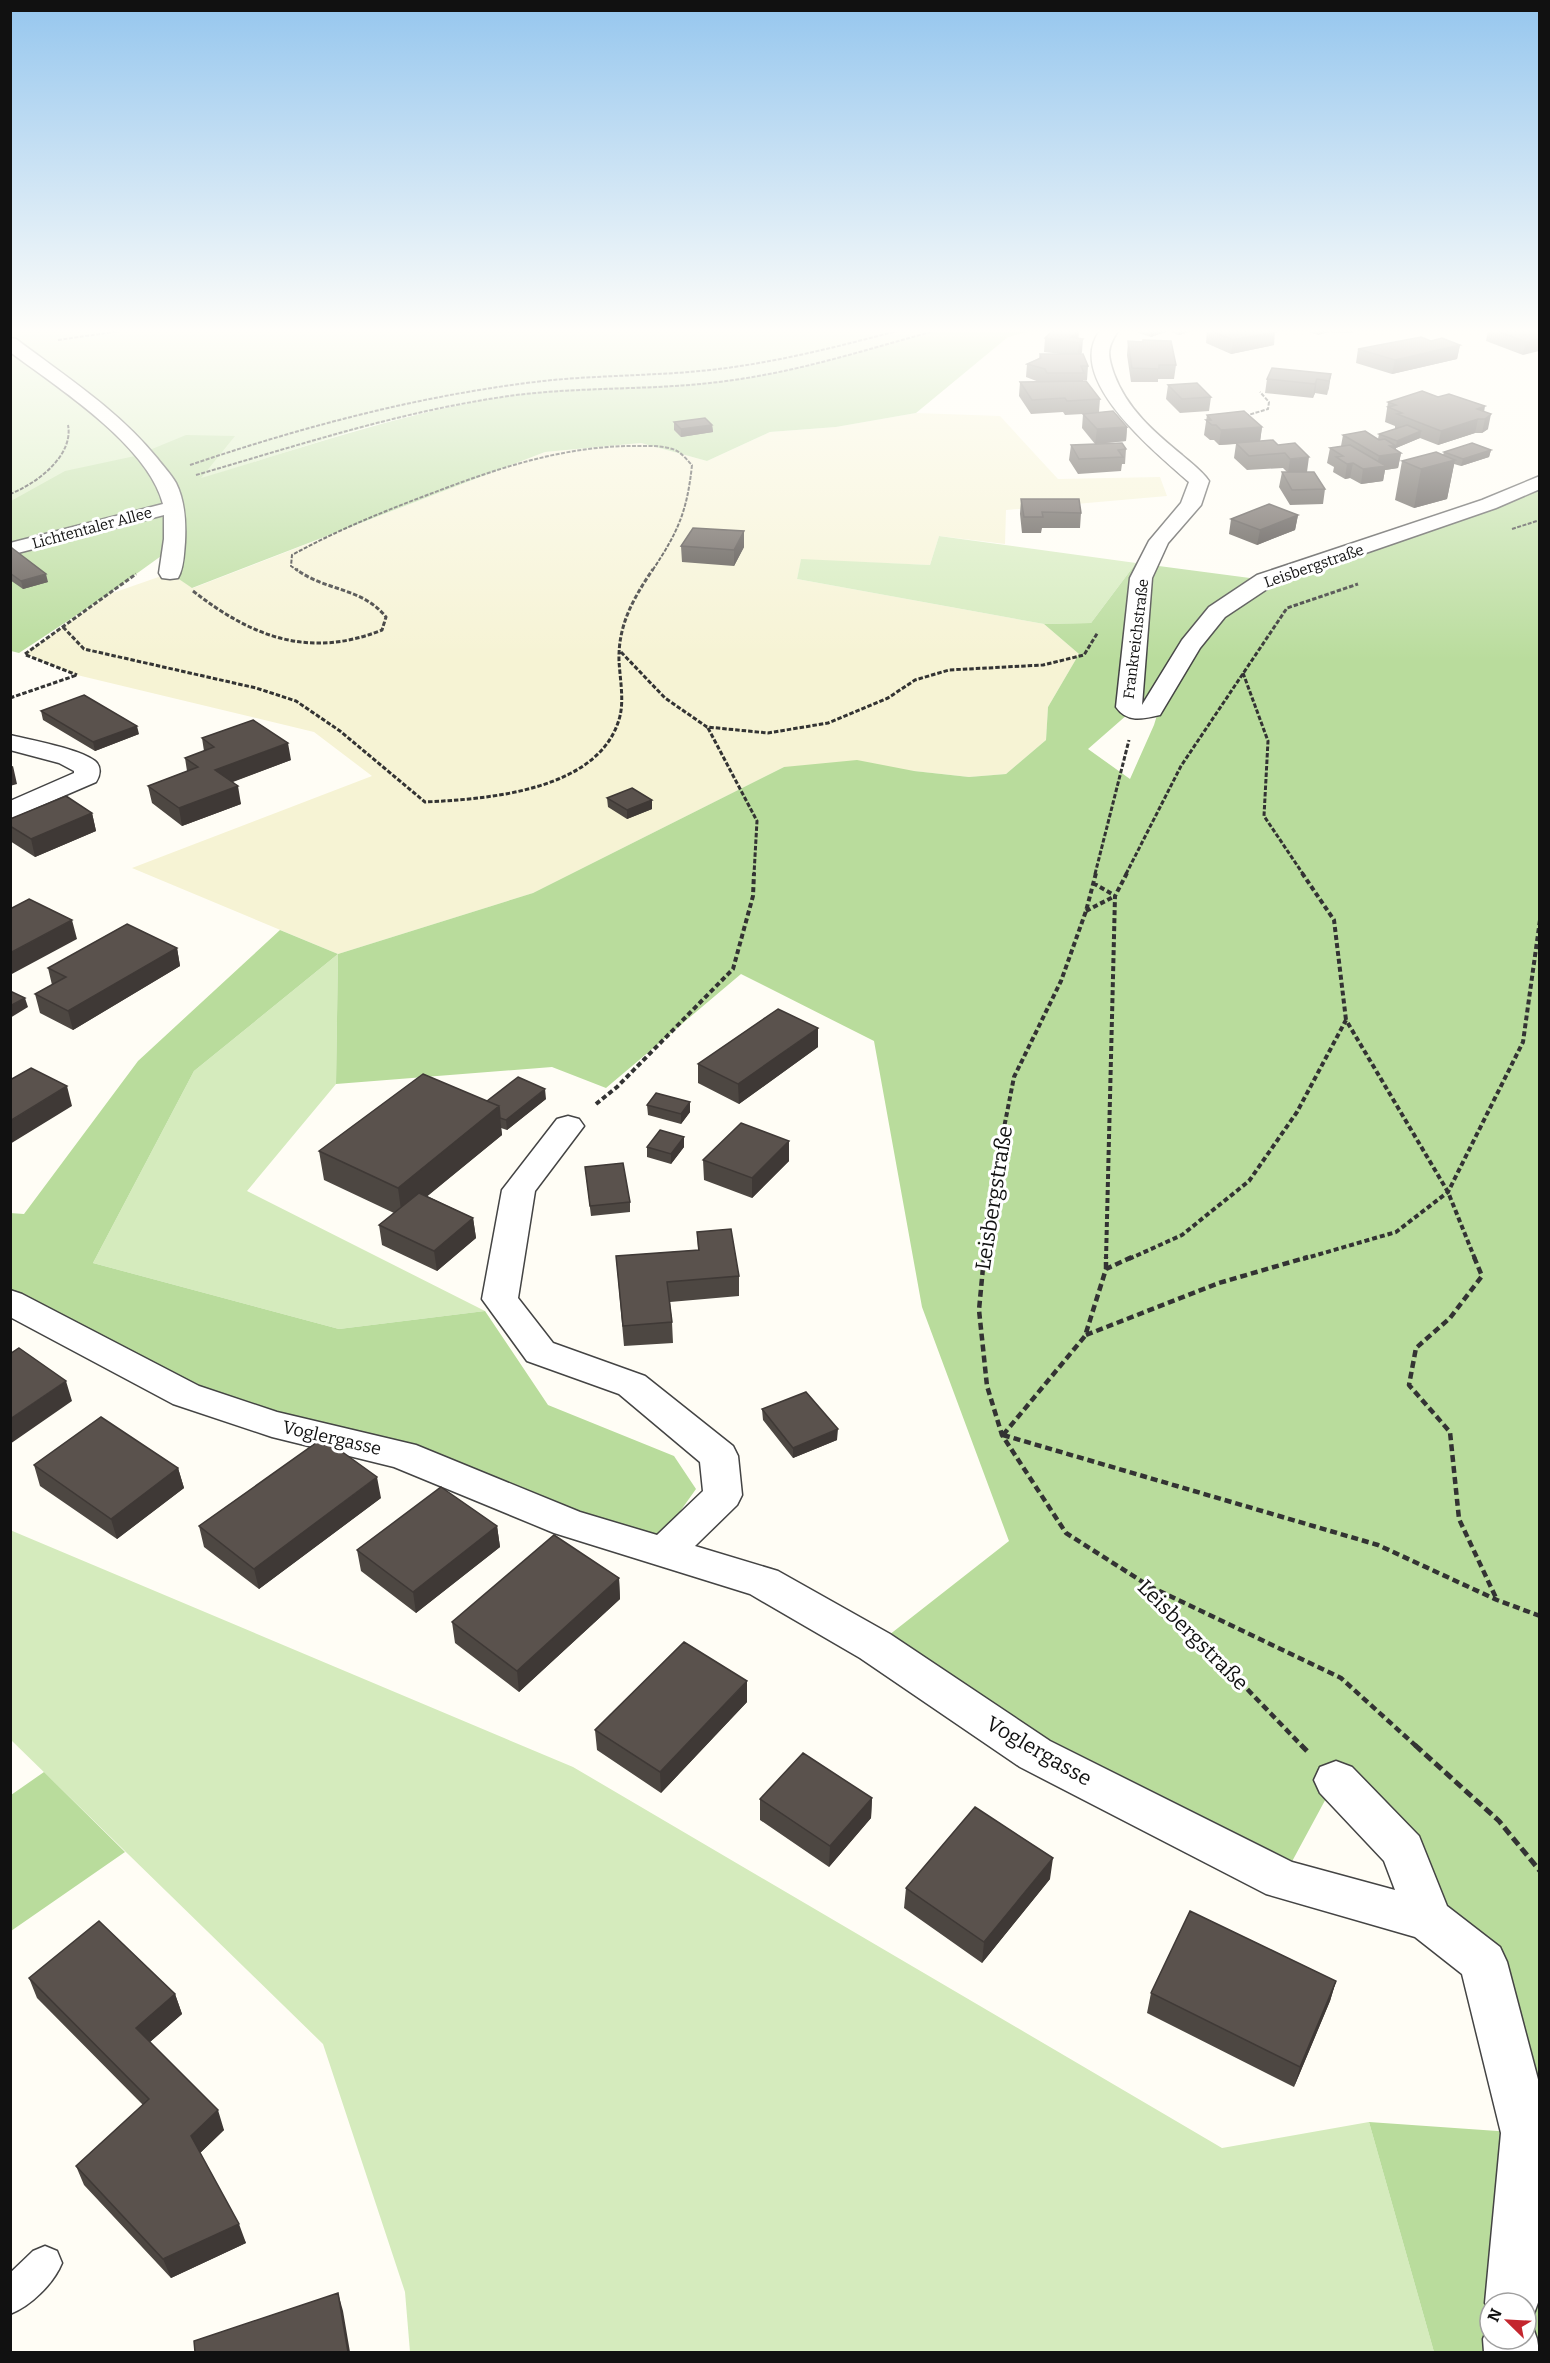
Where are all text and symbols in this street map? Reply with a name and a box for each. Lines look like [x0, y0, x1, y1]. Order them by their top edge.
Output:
street label: Lichtentaler Allee [30, 503, 154, 553]
street label: Leisbergstraße [1262, 541, 1366, 591]
street label: Frankreichstraße [1120, 578, 1152, 700]
street label: Leisbergstraße [970, 1124, 1018, 1272]
street label: Voglergasse [280, 1416, 384, 1460]
street label: Leisbergstraße [1132, 1574, 1254, 1696]
street label: Voglergasse [982, 1710, 1096, 1792]
north arrow [1478, 2291, 1538, 2351]
text: N [1484, 2306, 1506, 2325]

